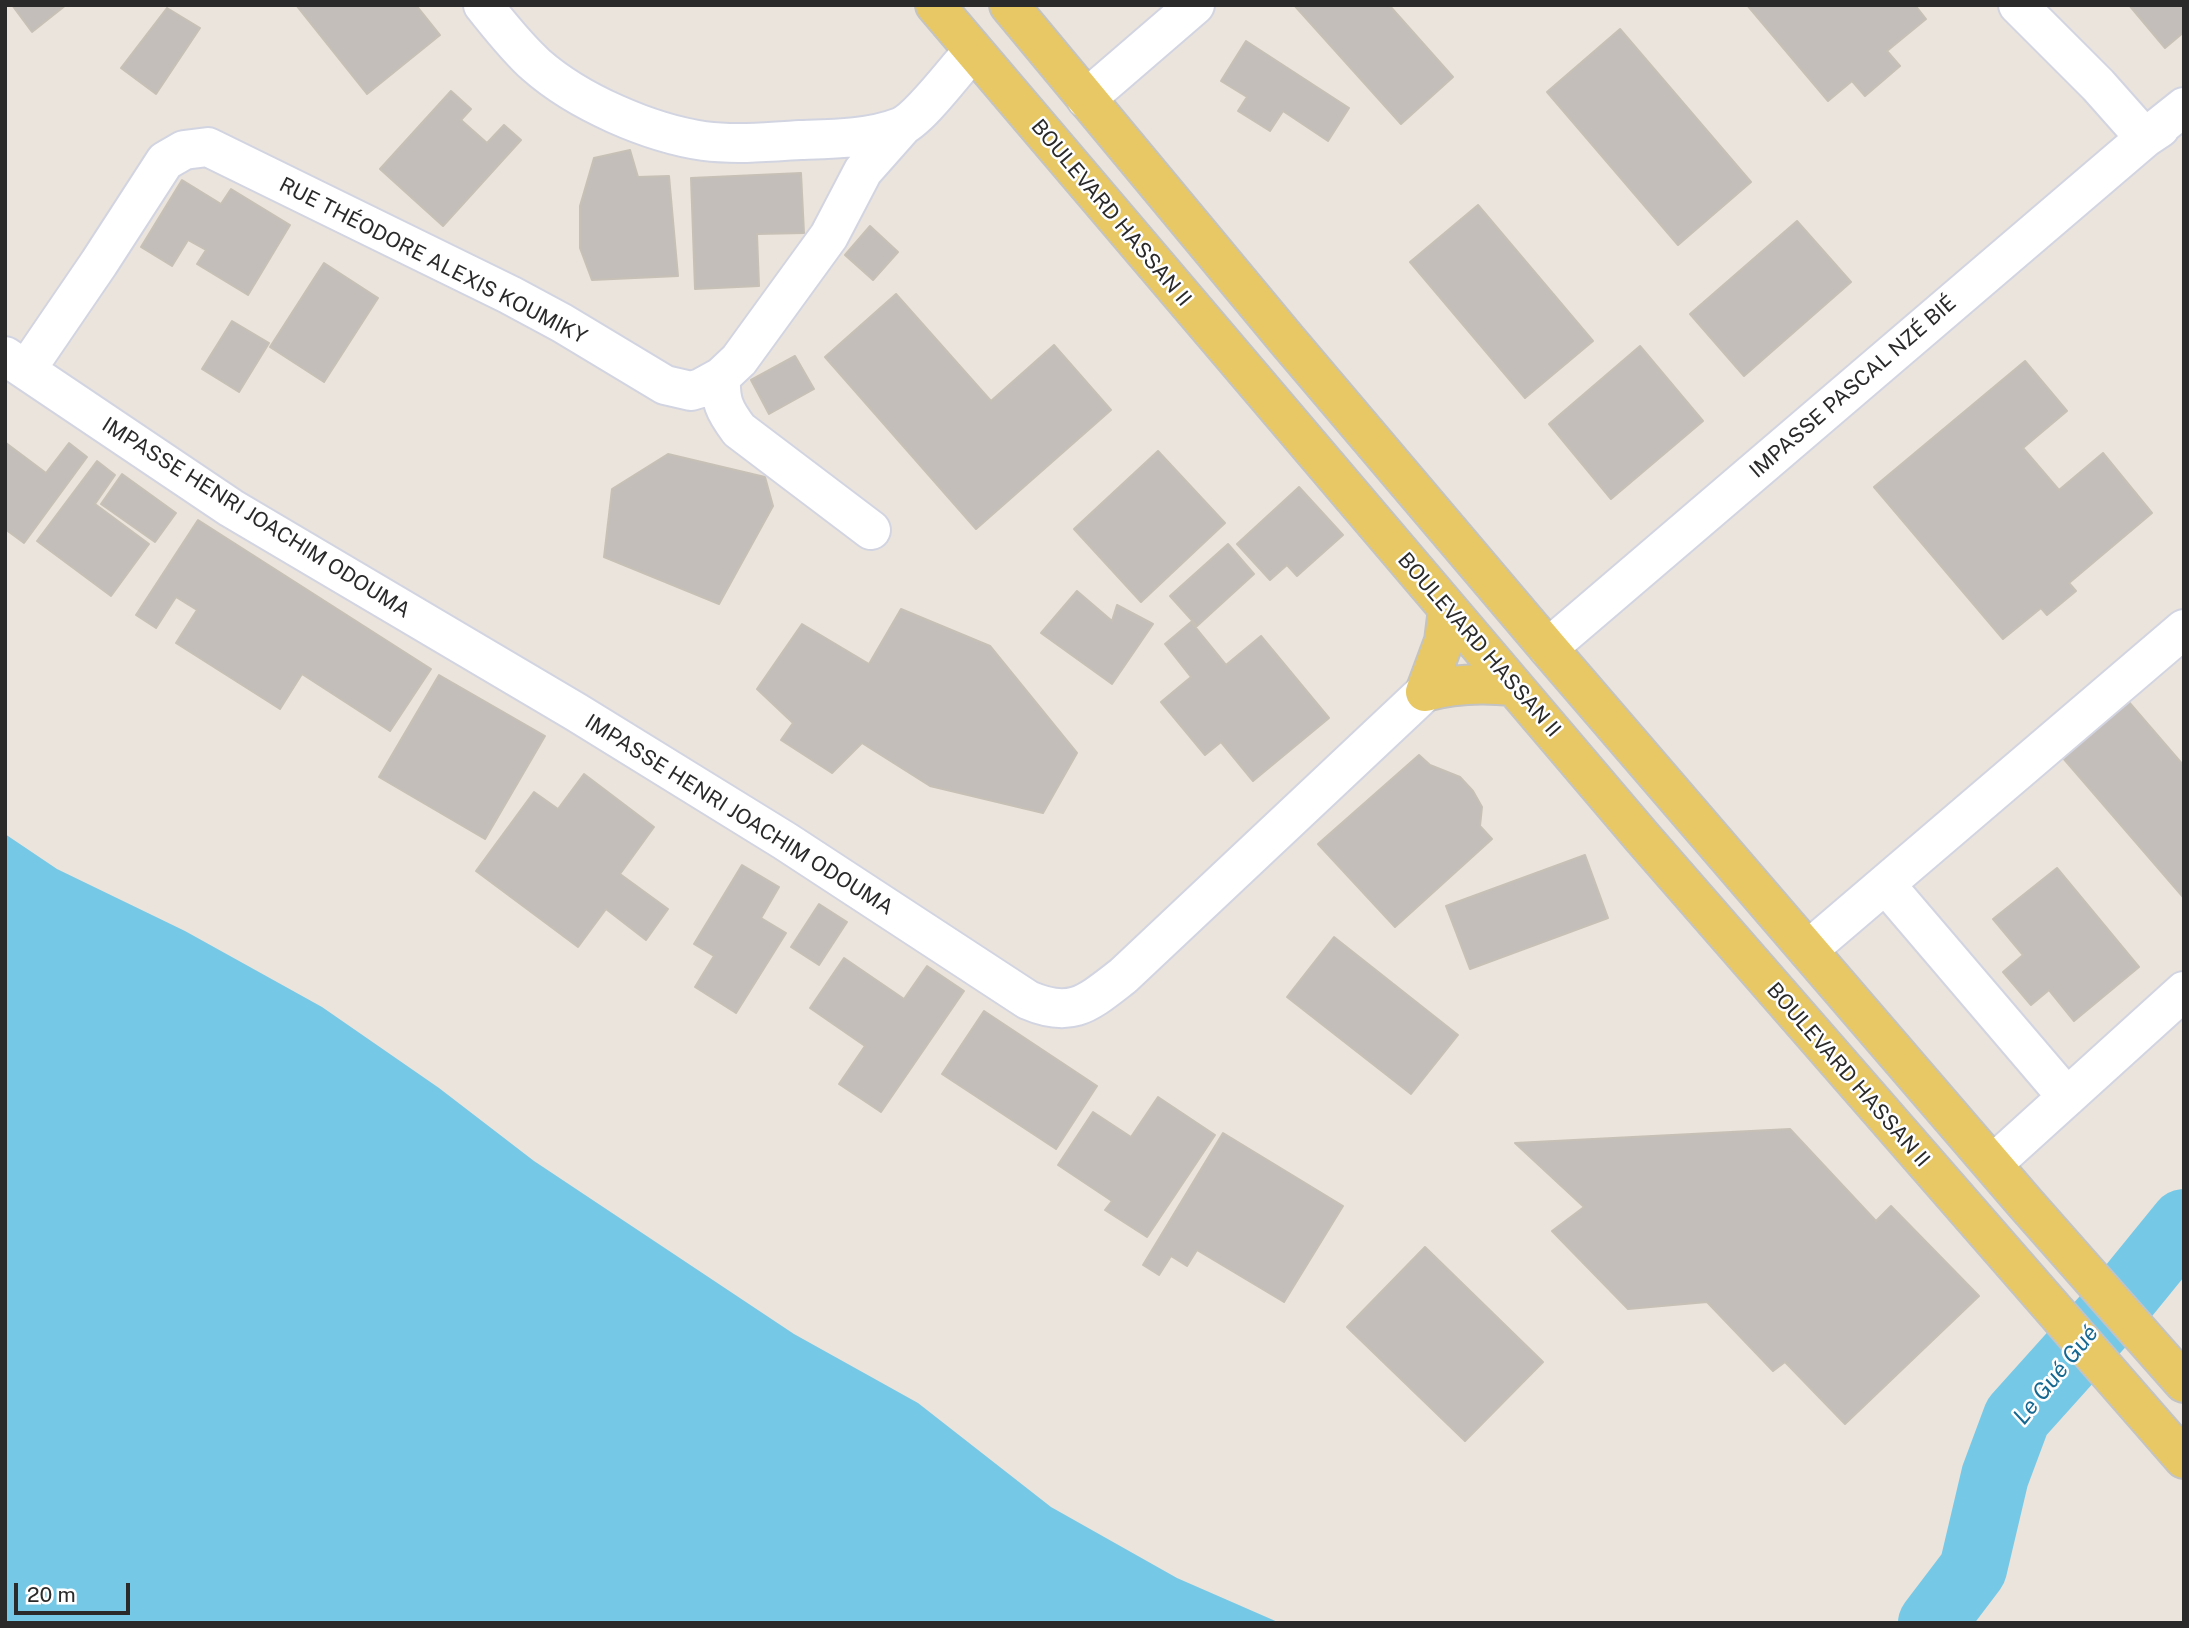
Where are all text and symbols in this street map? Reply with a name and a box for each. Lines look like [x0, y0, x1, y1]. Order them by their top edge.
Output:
street label: BOULEVARD HASSAN II [1026, 115, 1196, 311]
street label: RUE THÉODORE ALEXIS KOUMIKY [275, 172, 591, 350]
street label: IMPASSE PASCAL NZÉ BIÉ [1745, 291, 1961, 483]
street label: IMPASSE HENRI JOACHIM ODOUMA [97, 412, 415, 624]
street label: BOULEVARD HASSAN II [1392, 548, 1566, 742]
street label: IMPASSE HENRI JOACHIM ODOUMA [580, 709, 898, 921]
street label: BOULEVARD HASSAN II [1761, 978, 1935, 1172]
water label: Le Gué Gué [2008, 1320, 2104, 1430]
scale bar [18, 1568, 133, 1612]
text: 20 m [27, 1582, 76, 1607]

